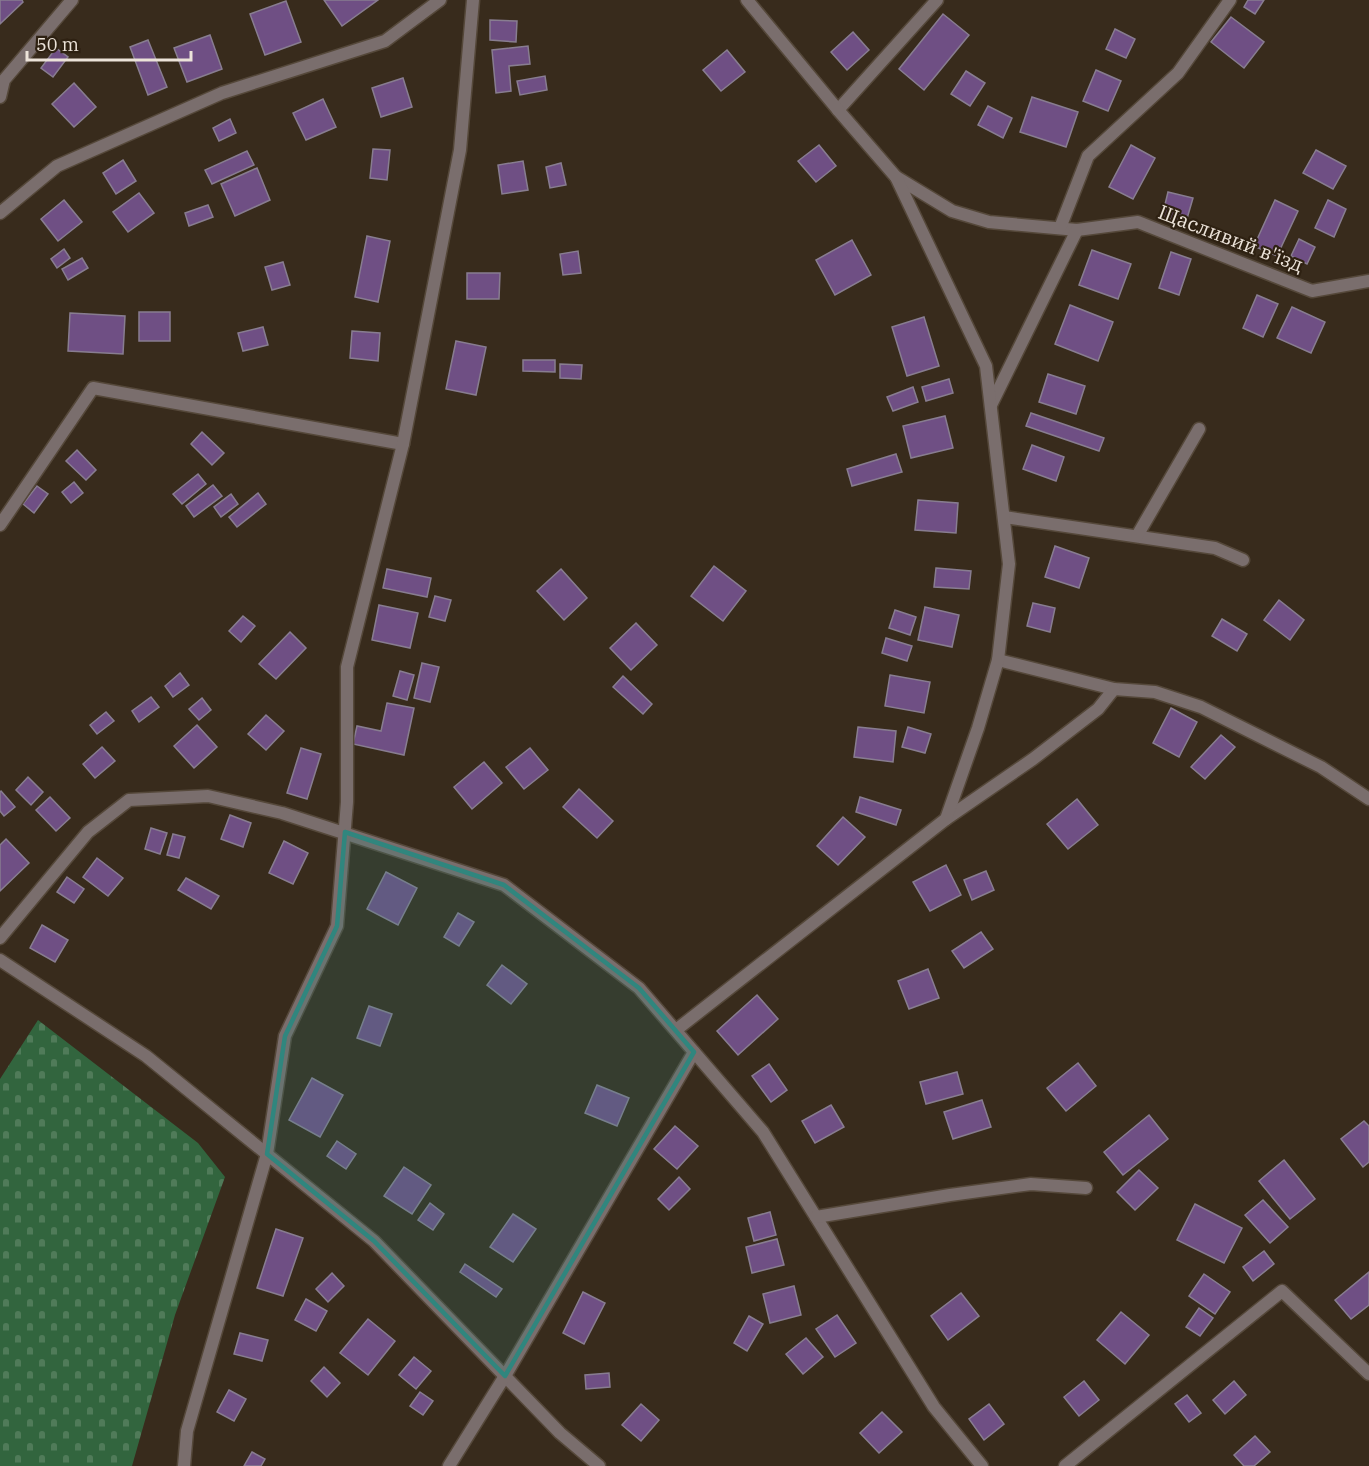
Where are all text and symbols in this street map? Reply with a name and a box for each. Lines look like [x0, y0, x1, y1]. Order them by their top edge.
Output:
scale bar [27, 24, 190, 62]
text: 50 m [36, 33, 79, 56]
street label: Щасливий в'їзд [1155, 198, 1307, 278]

